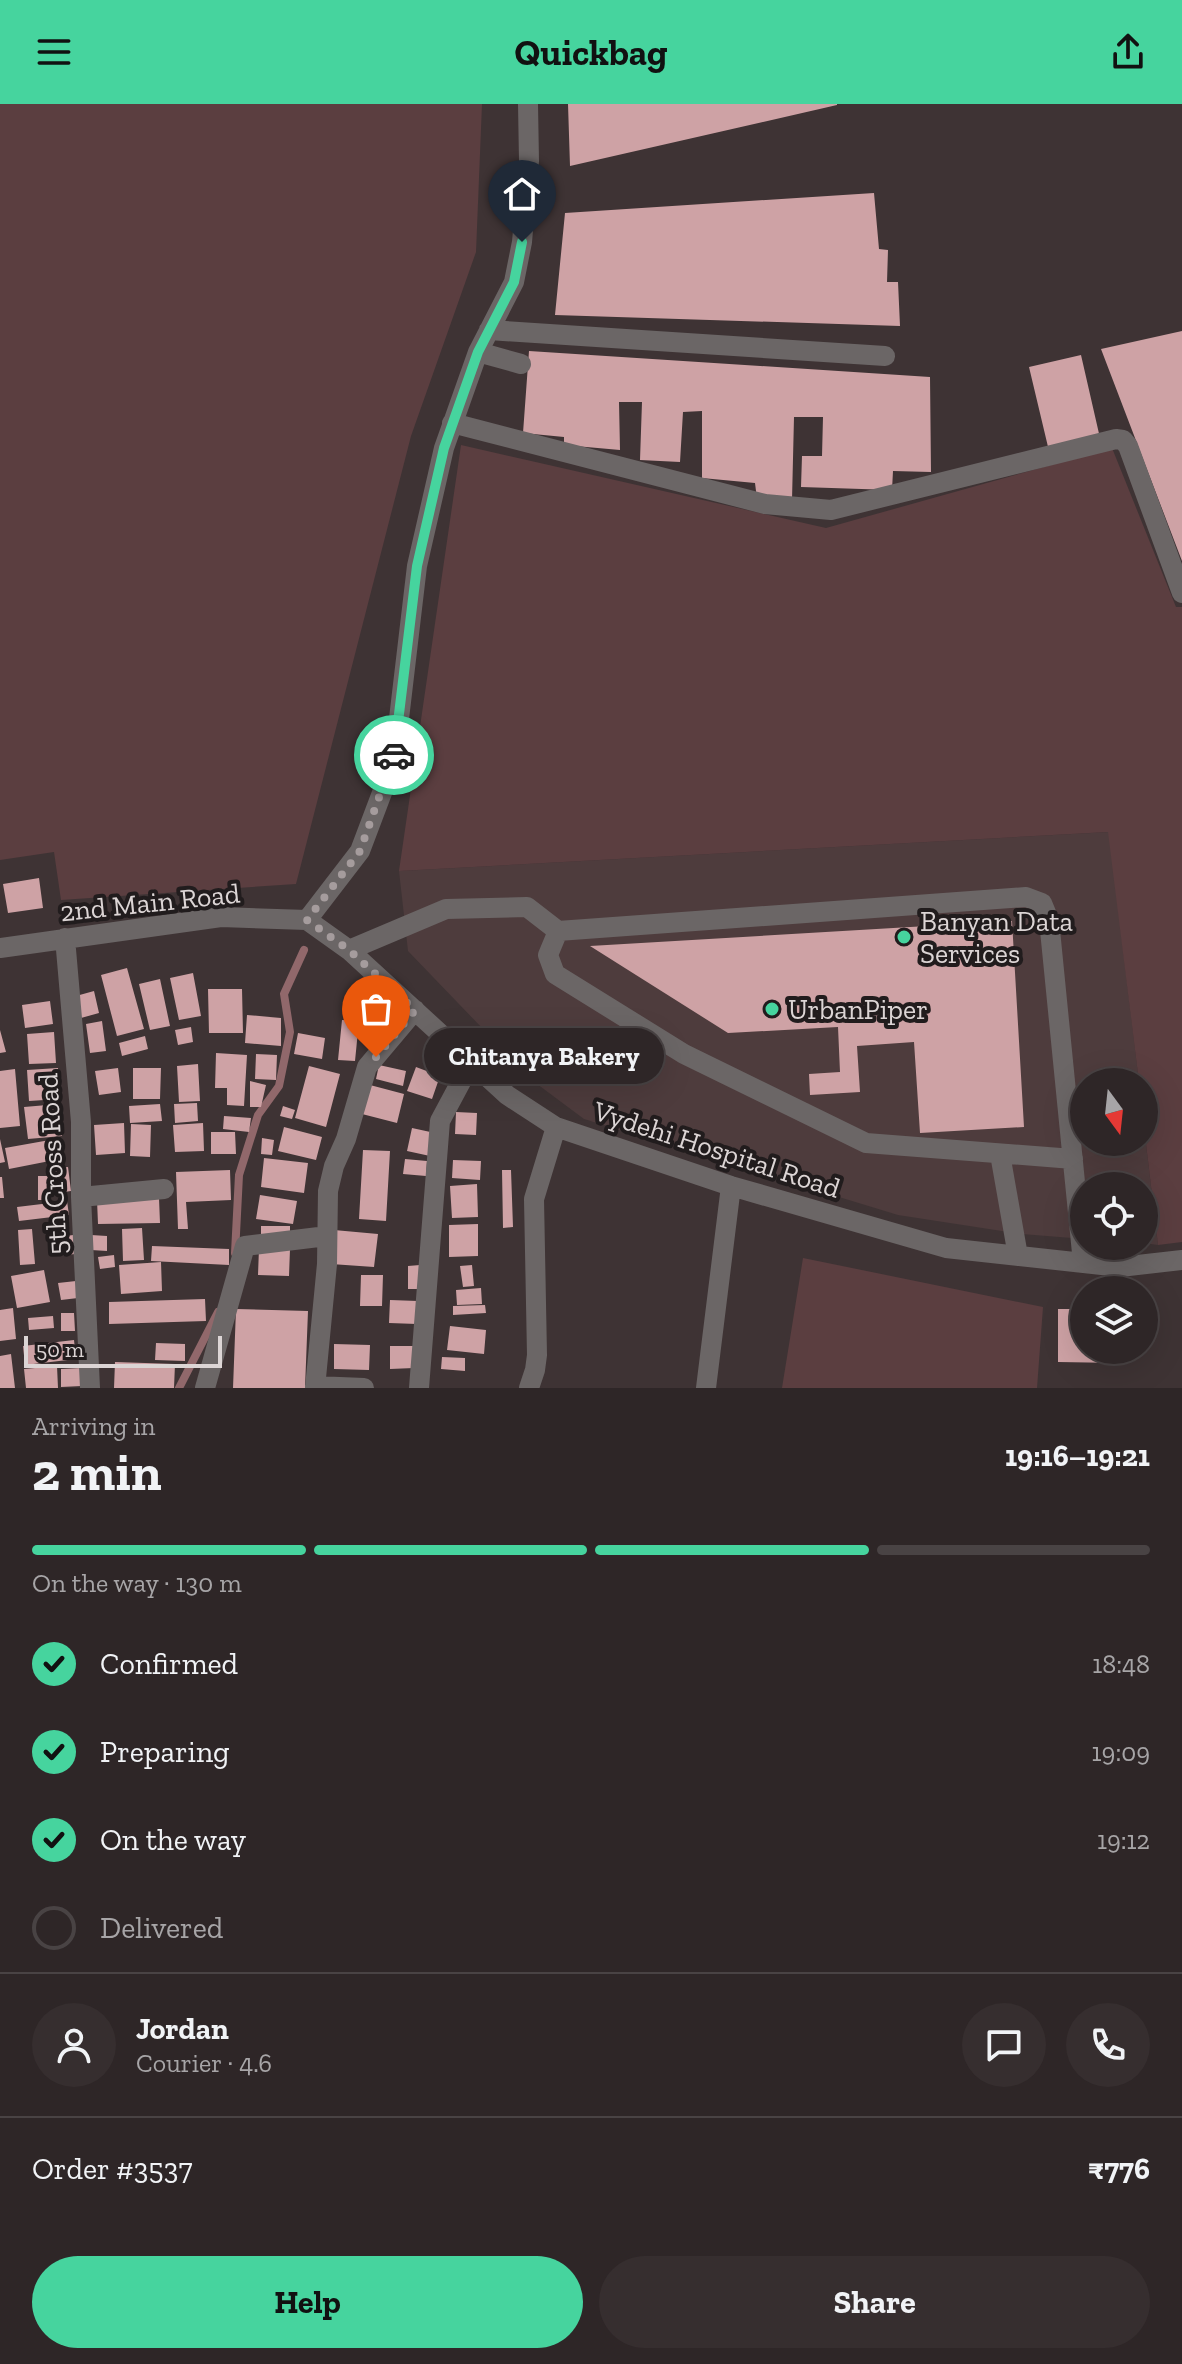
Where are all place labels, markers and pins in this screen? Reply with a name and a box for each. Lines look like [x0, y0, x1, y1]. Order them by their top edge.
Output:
pin [488, 160, 556, 242]
place label: Banyan Data Services [920, 905, 1074, 970]
marker: Banyan Data Services [895, 928, 913, 946]
pin [342, 975, 410, 1057]
place label: UrbanPiper [788, 993, 928, 1026]
marker: UrbanPiper [763, 1000, 781, 1018]
callout: Chitanya Bakery [424, 1029, 664, 1085]

